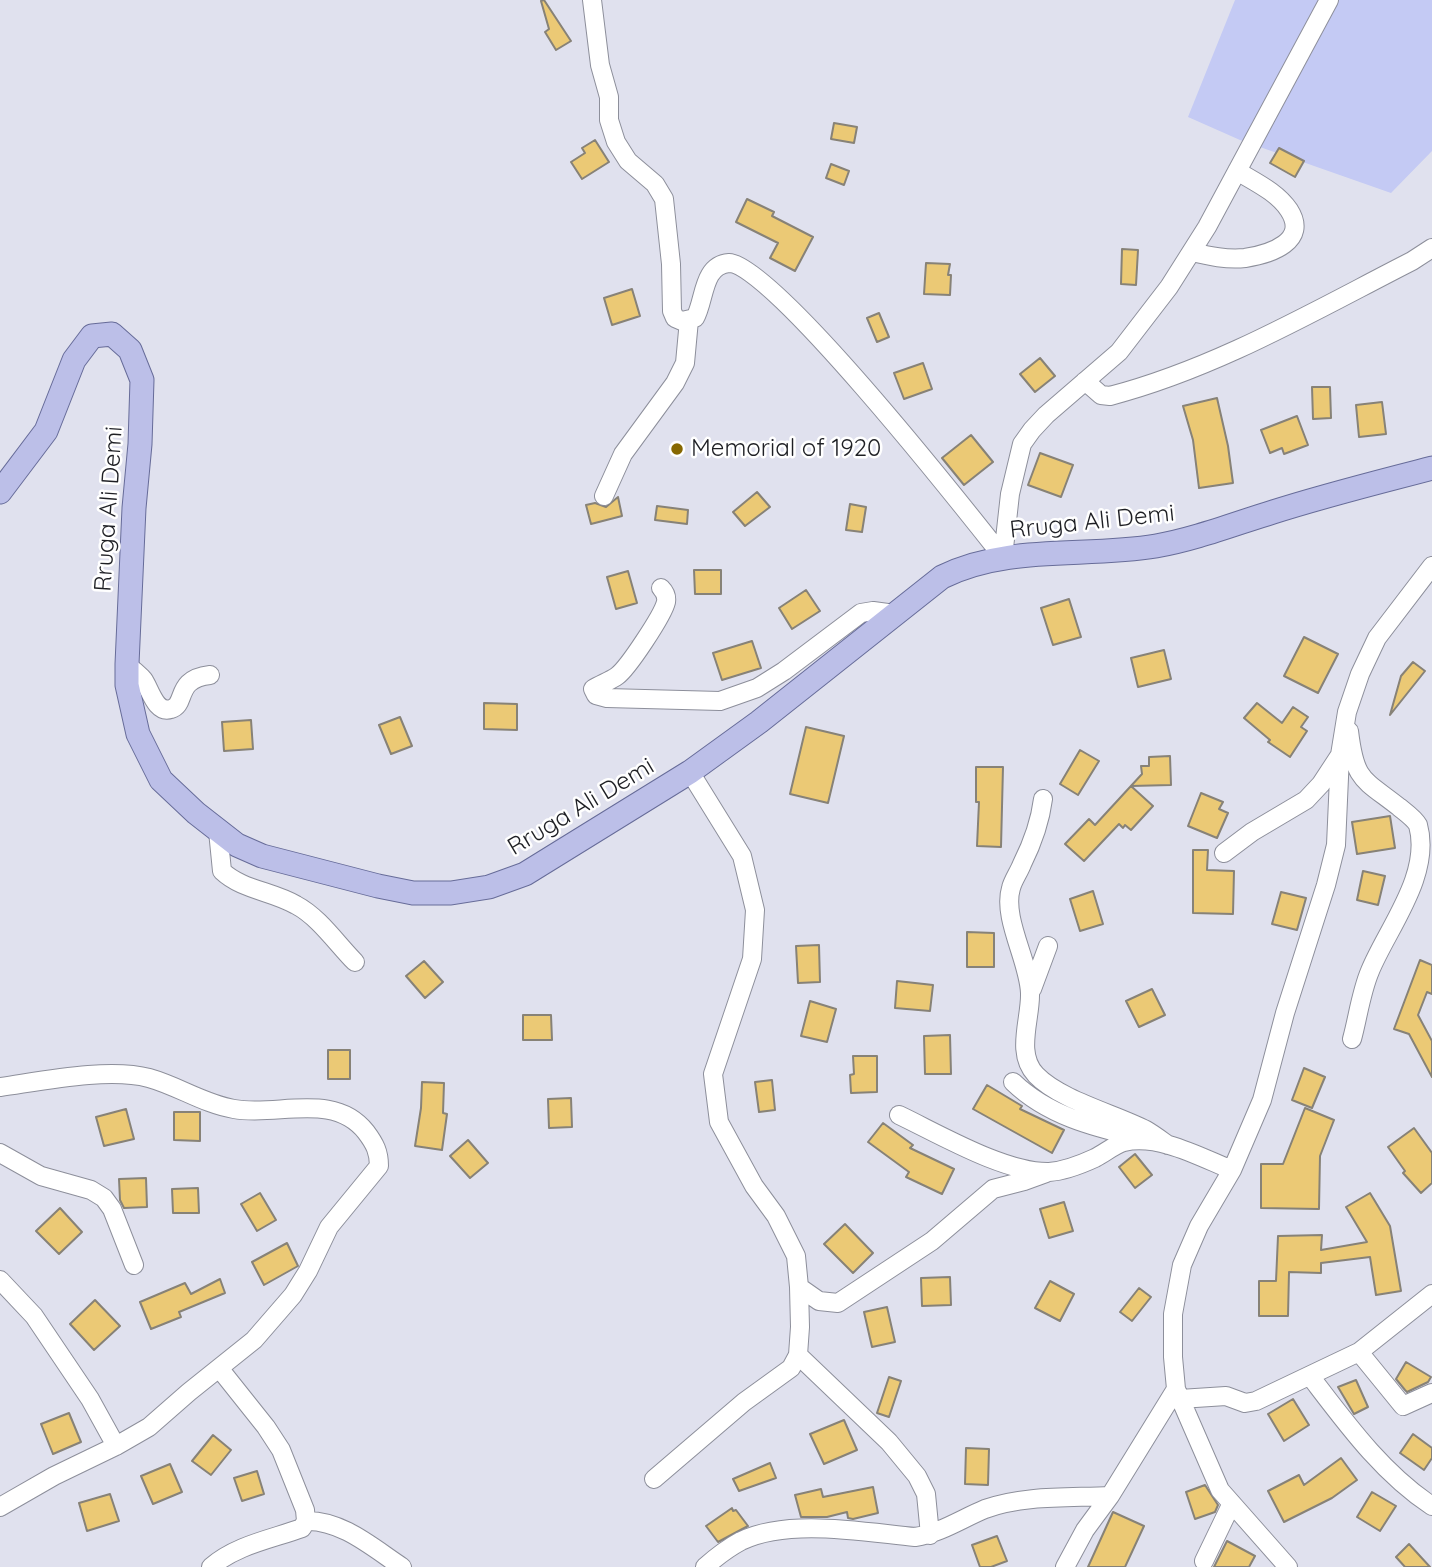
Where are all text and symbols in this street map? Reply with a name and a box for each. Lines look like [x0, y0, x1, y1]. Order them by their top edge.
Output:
street label: Rruga Ali Demi [89, 425, 129, 593]
place label: Memorial of 1920 [691, 435, 881, 463]
marker: Memorial of 1920 [669, 441, 685, 457]
street label: Rruga Ali Demi [1008, 499, 1176, 545]
street label: Rruga Ali Demi [503, 752, 659, 862]

